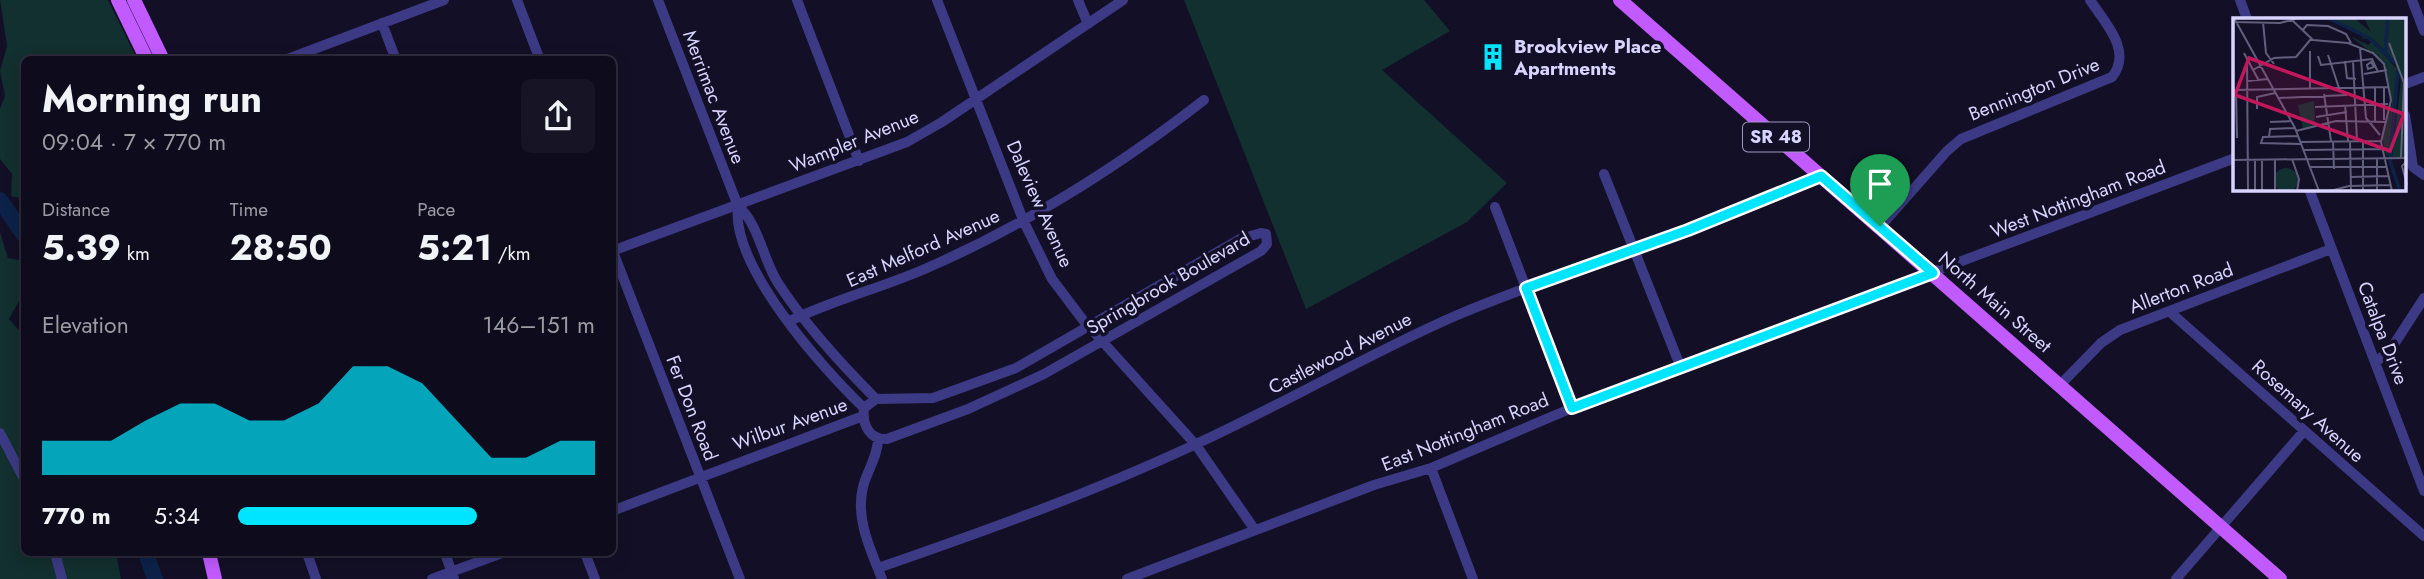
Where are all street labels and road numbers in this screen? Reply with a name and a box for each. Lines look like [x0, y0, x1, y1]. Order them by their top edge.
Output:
street label: Merrimac Avenue [676, 26, 752, 168]
street label: Bennington Drive [1965, 50, 2104, 128]
street label: Wampler Avenue [785, 103, 923, 179]
road number: SR 48 [1743, 122, 1809, 152]
street label: Daleview Avenue [1000, 136, 1080, 272]
street label: West Nottingham Road [1987, 153, 2169, 245]
street label: East Melford Avenue [842, 202, 1004, 294]
street label: Springbrook Boulevard [1081, 225, 1255, 341]
street label: North Main Street [1932, 245, 2058, 359]
street label: Allerton Road [2125, 256, 2237, 320]
street label: Catalpa Drive [2351, 278, 2415, 389]
street label: Castlewood Avenue [1264, 305, 1416, 401]
street label: Fer Don Road [660, 351, 724, 465]
street label: Rosemary Avenue [2246, 353, 2370, 469]
street label: East Nottingham Road [1377, 386, 1553, 478]
street label: Wilbur Avenue [729, 391, 851, 457]

